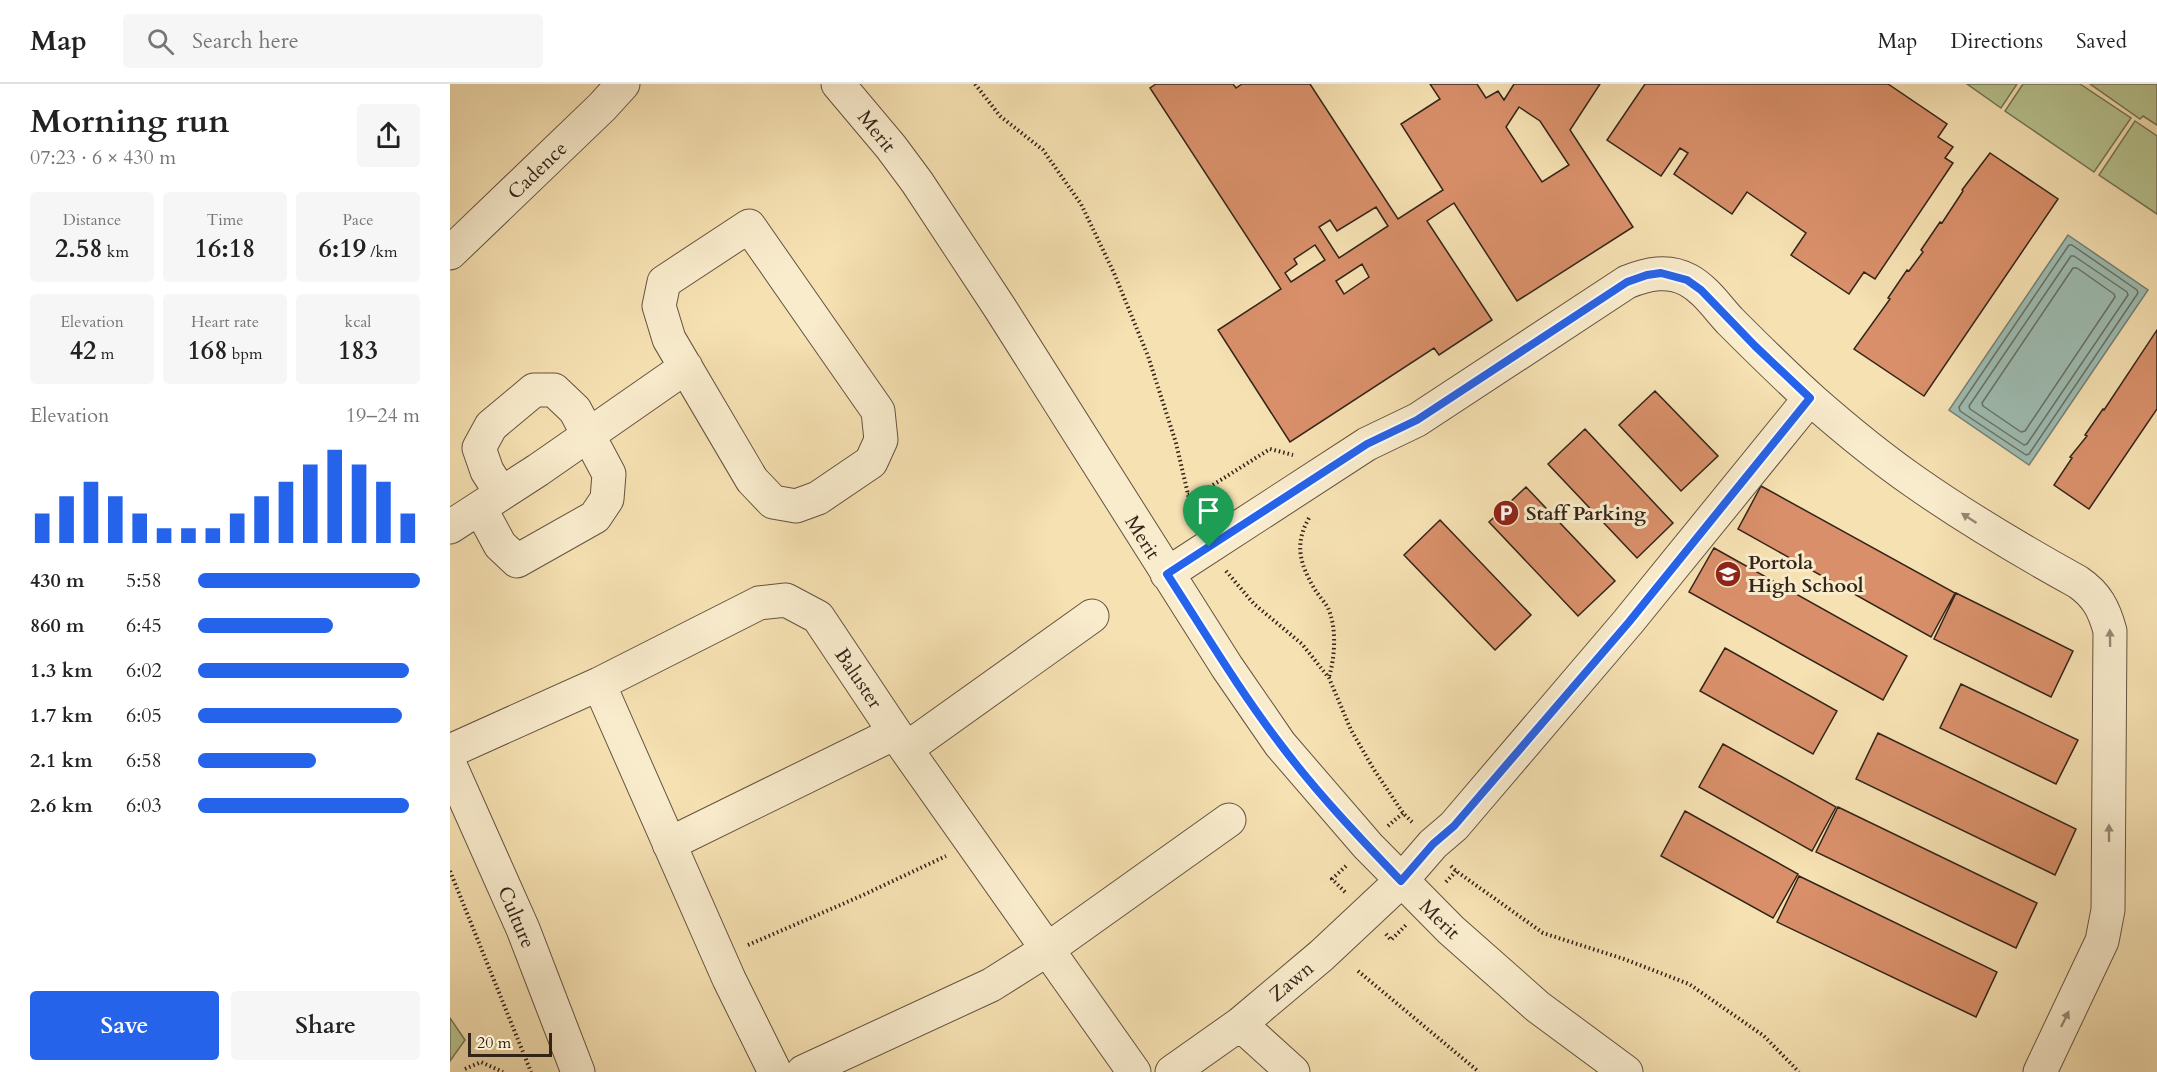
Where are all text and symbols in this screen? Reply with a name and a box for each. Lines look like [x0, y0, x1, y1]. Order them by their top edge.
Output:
search box [123, 14, 543, 68]
text: Map [30, 22, 87, 60]
icon: search [144, 25, 177, 58]
text: Search here [192, 26, 299, 56]
text: Map [1877, 27, 1917, 56]
text: Directions [1950, 27, 2043, 56]
text: Saved [2076, 27, 2127, 56]
text: Morning run [30, 99, 230, 144]
button: share [357, 104, 420, 167]
street label: Merit [851, 104, 902, 159]
street label: Cadence [502, 135, 573, 206]
text: 07:23 · 6 × 430 m [30, 144, 176, 171]
text: Distance [63, 209, 121, 231]
text: Time [206, 209, 244, 231]
text: Pace [343, 209, 373, 231]
text: 2.58 [55, 231, 103, 266]
text: 16:18 [195, 231, 255, 266]
text: 6:19 [318, 231, 366, 266]
text: km [103, 241, 129, 263]
text: /km [366, 241, 398, 263]
text: Elevation [60, 311, 124, 333]
text: Heart rate [191, 311, 259, 333]
text: kcal [345, 311, 371, 333]
text: 42 [70, 333, 96, 368]
text: 168 [188, 333, 228, 368]
text: 183 [338, 333, 378, 368]
text: m [96, 343, 114, 365]
text: bpm [228, 343, 262, 365]
text: Elevation [30, 402, 109, 429]
text: 19–24 m [346, 402, 420, 429]
pin [1183, 485, 1234, 547]
icon: arrive [1192, 494, 1225, 527]
parking icon: Staff Parking [1491, 498, 1521, 528]
place label: Staff Parking [1526, 500, 1646, 527]
street label: Merit [1119, 510, 1167, 565]
one-way arrow [1961, 512, 1977, 524]
place label: Portola High School [1748, 549, 1864, 599]
school or university icon: Portola High School [1713, 559, 1743, 589]
text: 430 m [30, 567, 85, 594]
text: 5:58 [126, 567, 162, 594]
text: 860 m [30, 612, 85, 639]
text: 6:45 [126, 612, 162, 639]
one-way arrow [2105, 629, 2114, 648]
street label: Baluster [828, 643, 889, 714]
text: 1.3 km [30, 657, 93, 684]
text: 6:02 [126, 657, 162, 684]
text: 1.7 km [30, 702, 93, 729]
text: 6:05 [126, 702, 162, 729]
text: 2.1 km [30, 747, 93, 774]
text: 6:58 [126, 747, 162, 774]
text: 2.6 km [30, 792, 93, 819]
text: 6:03 [126, 792, 162, 819]
one-way arrow [2104, 824, 2114, 843]
street label: Culture [491, 882, 542, 952]
street label: Merit [1413, 893, 1466, 946]
street label: Zawn [1263, 954, 1320, 1008]
button: Save [30, 991, 219, 1060]
button: Share [231, 991, 420, 1060]
one-way arrow [2061, 1011, 2070, 1028]
scale bar [468, 1030, 552, 1058]
text: 20 m [477, 1032, 511, 1054]

